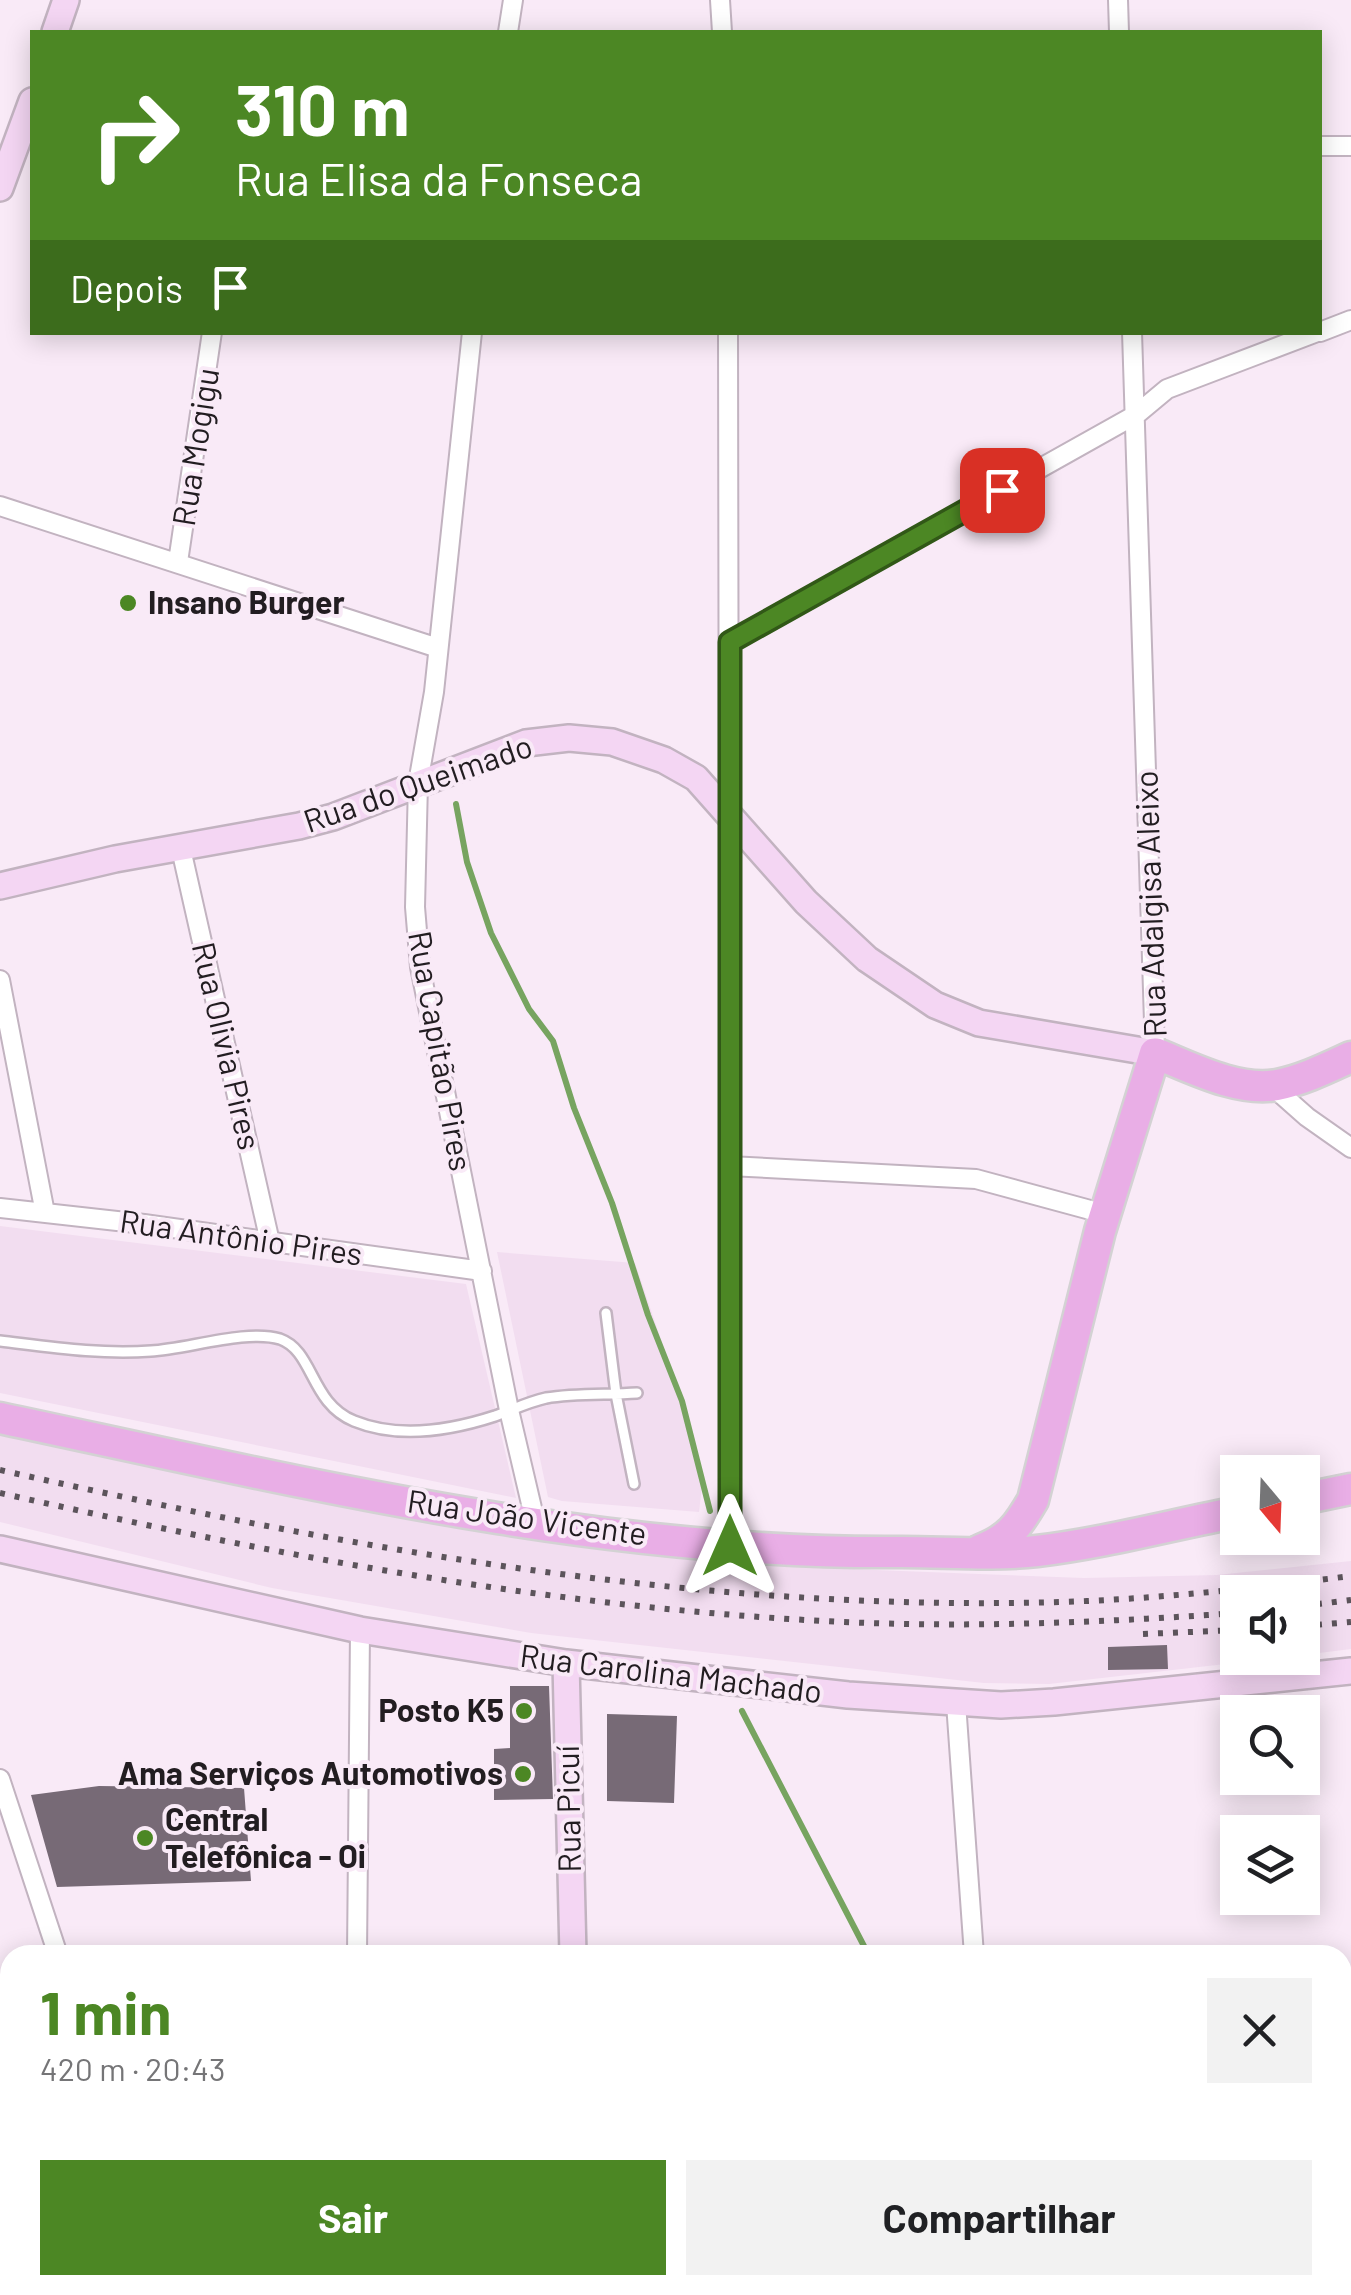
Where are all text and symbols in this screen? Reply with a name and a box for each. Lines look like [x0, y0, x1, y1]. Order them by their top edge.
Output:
text: 310 m [235, 66, 410, 150]
icon: right [70, 70, 200, 200]
text: Rua Elisa da Fonseca [235, 151, 642, 205]
icon: arrive [203, 260, 258, 315]
text: Depois [70, 265, 183, 311]
street label: Rua Mogigu [163, 365, 225, 528]
pin [960, 448, 1045, 533]
icon: arrive [975, 463, 1030, 518]
place label: Insano Burger [148, 582, 345, 620]
marker: Insano Burger [117, 592, 139, 614]
street label: Rua do Queimado [298, 725, 537, 839]
street label: Rua Adalgisa Aleixo [1125, 770, 1173, 1038]
street label: Rua Capitão Pires [402, 928, 482, 1174]
street label: Rua Olivia Pires [186, 938, 270, 1153]
street label: Rua Antônio Pires [118, 1200, 365, 1272]
north arrow [1220, 1455, 1320, 1555]
map controls [1220, 1455, 1320, 1915]
street label: Rua João Vicente [405, 1480, 649, 1552]
position arrow [678, 1494, 782, 1598]
button: sound [1220, 1575, 1320, 1675]
street label: Rua Carolina Machado [518, 1635, 824, 1709]
place label: Posto K5 [379, 1690, 504, 1728]
button: search [1220, 1695, 1320, 1795]
marker: Posto K5 [513, 1700, 535, 1722]
street label: Rua Picuí [547, 1745, 587, 1873]
place label: Ama Serviços Automotivos [118, 1753, 503, 1791]
marker: Ama Serviços Automotivos [512, 1763, 534, 1785]
place label: Central Telefônica - Oi [165, 1799, 366, 1874]
button: layers [1220, 1815, 1320, 1915]
marker: Central Telefônica - Oi [134, 1827, 156, 1849]
text: 1 min [40, 1975, 171, 2047]
button: close [1207, 1978, 1312, 2083]
text: 420 m · 20:43 [40, 2049, 225, 2087]
button: Sair [40, 2160, 666, 2275]
button: Compartilhar [686, 2160, 1312, 2275]

